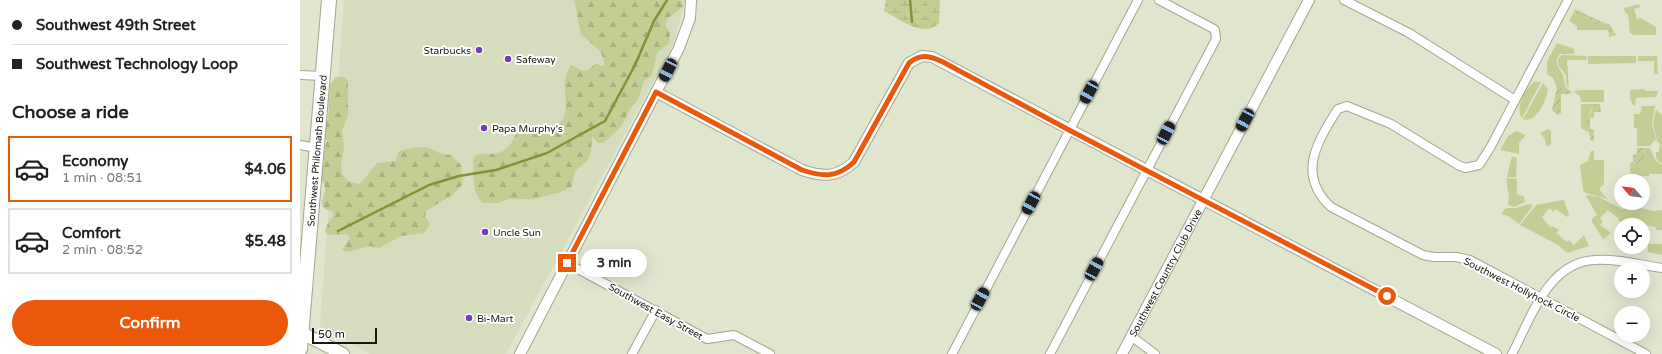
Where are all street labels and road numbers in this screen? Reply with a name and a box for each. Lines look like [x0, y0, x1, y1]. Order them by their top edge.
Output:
street label: Southwest Philomath Boulevard [305, 74, 330, 227]
street label: Southwest Country Club Drive [1127, 207, 1205, 339]
street label: Southwest Hollyhock Circle [1461, 255, 1582, 325]
street label: Southwest Easy Street [606, 281, 705, 343]

